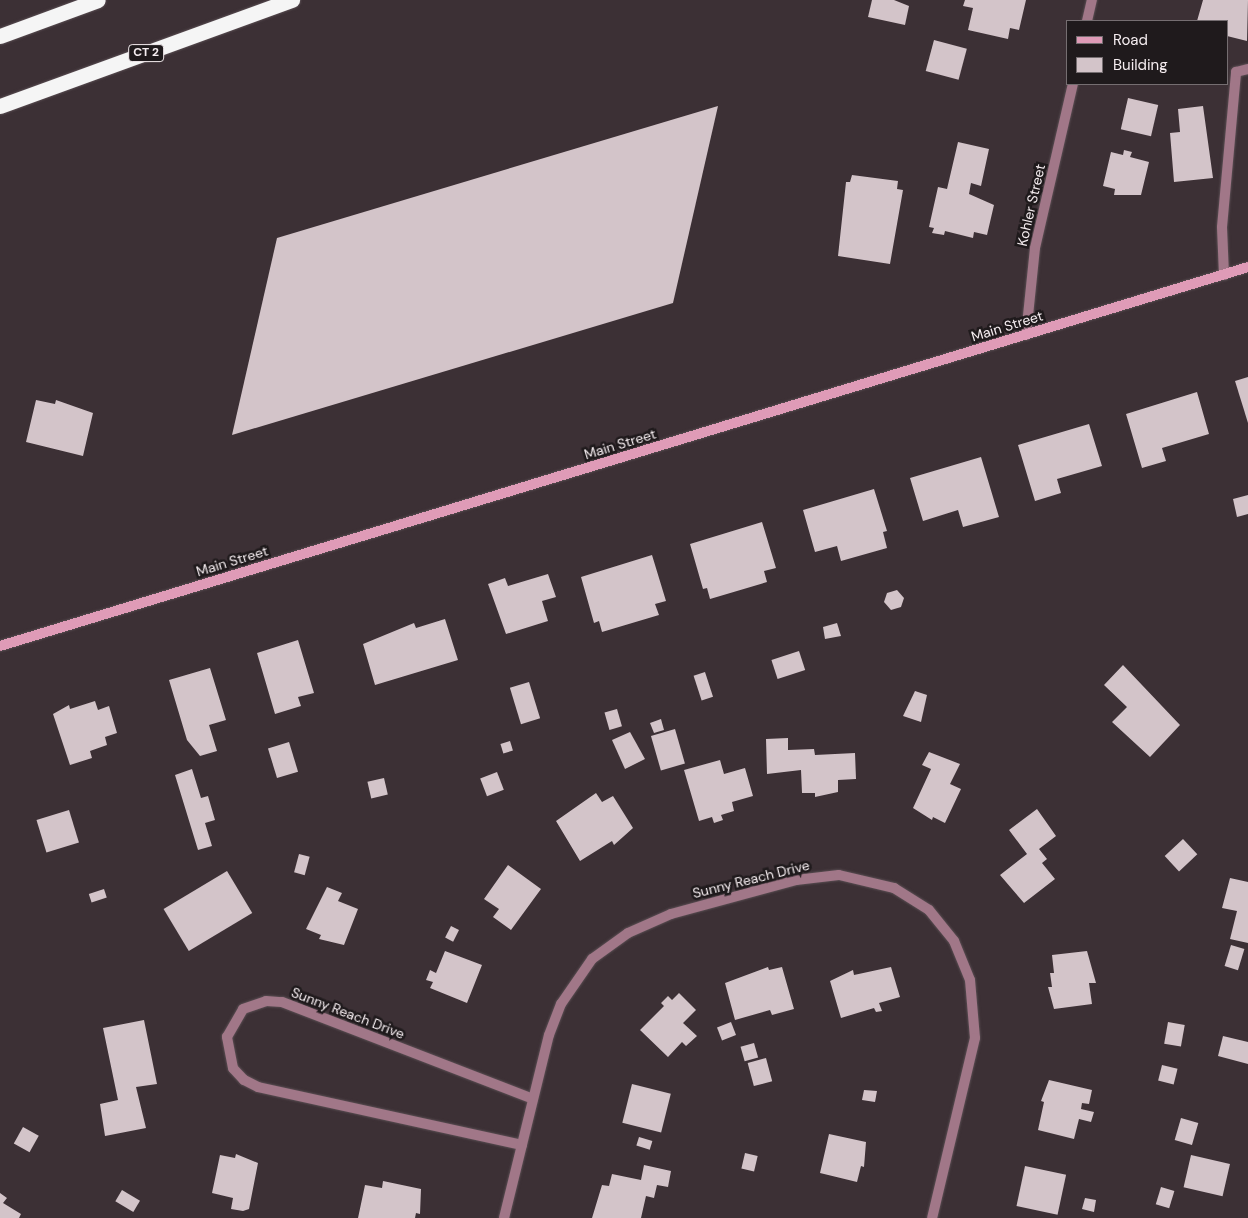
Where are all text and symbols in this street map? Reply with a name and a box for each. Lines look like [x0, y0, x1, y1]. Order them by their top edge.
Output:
legend [1066, 20, 1228, 85]
text: Road [1113, 30, 1148, 50]
road number: CT 2 [127, 44, 165, 62]
text: Building [1113, 55, 1168, 75]
street label: Kohler Street [1013, 162, 1049, 248]
street label: Main Street [969, 307, 1045, 345]
street label: Main Street [582, 425, 658, 463]
street label: Main Street [194, 542, 270, 580]
street label: Sunny Reach Drive [691, 856, 811, 902]
street label: Sunny Reach Drive [289, 984, 407, 1042]

